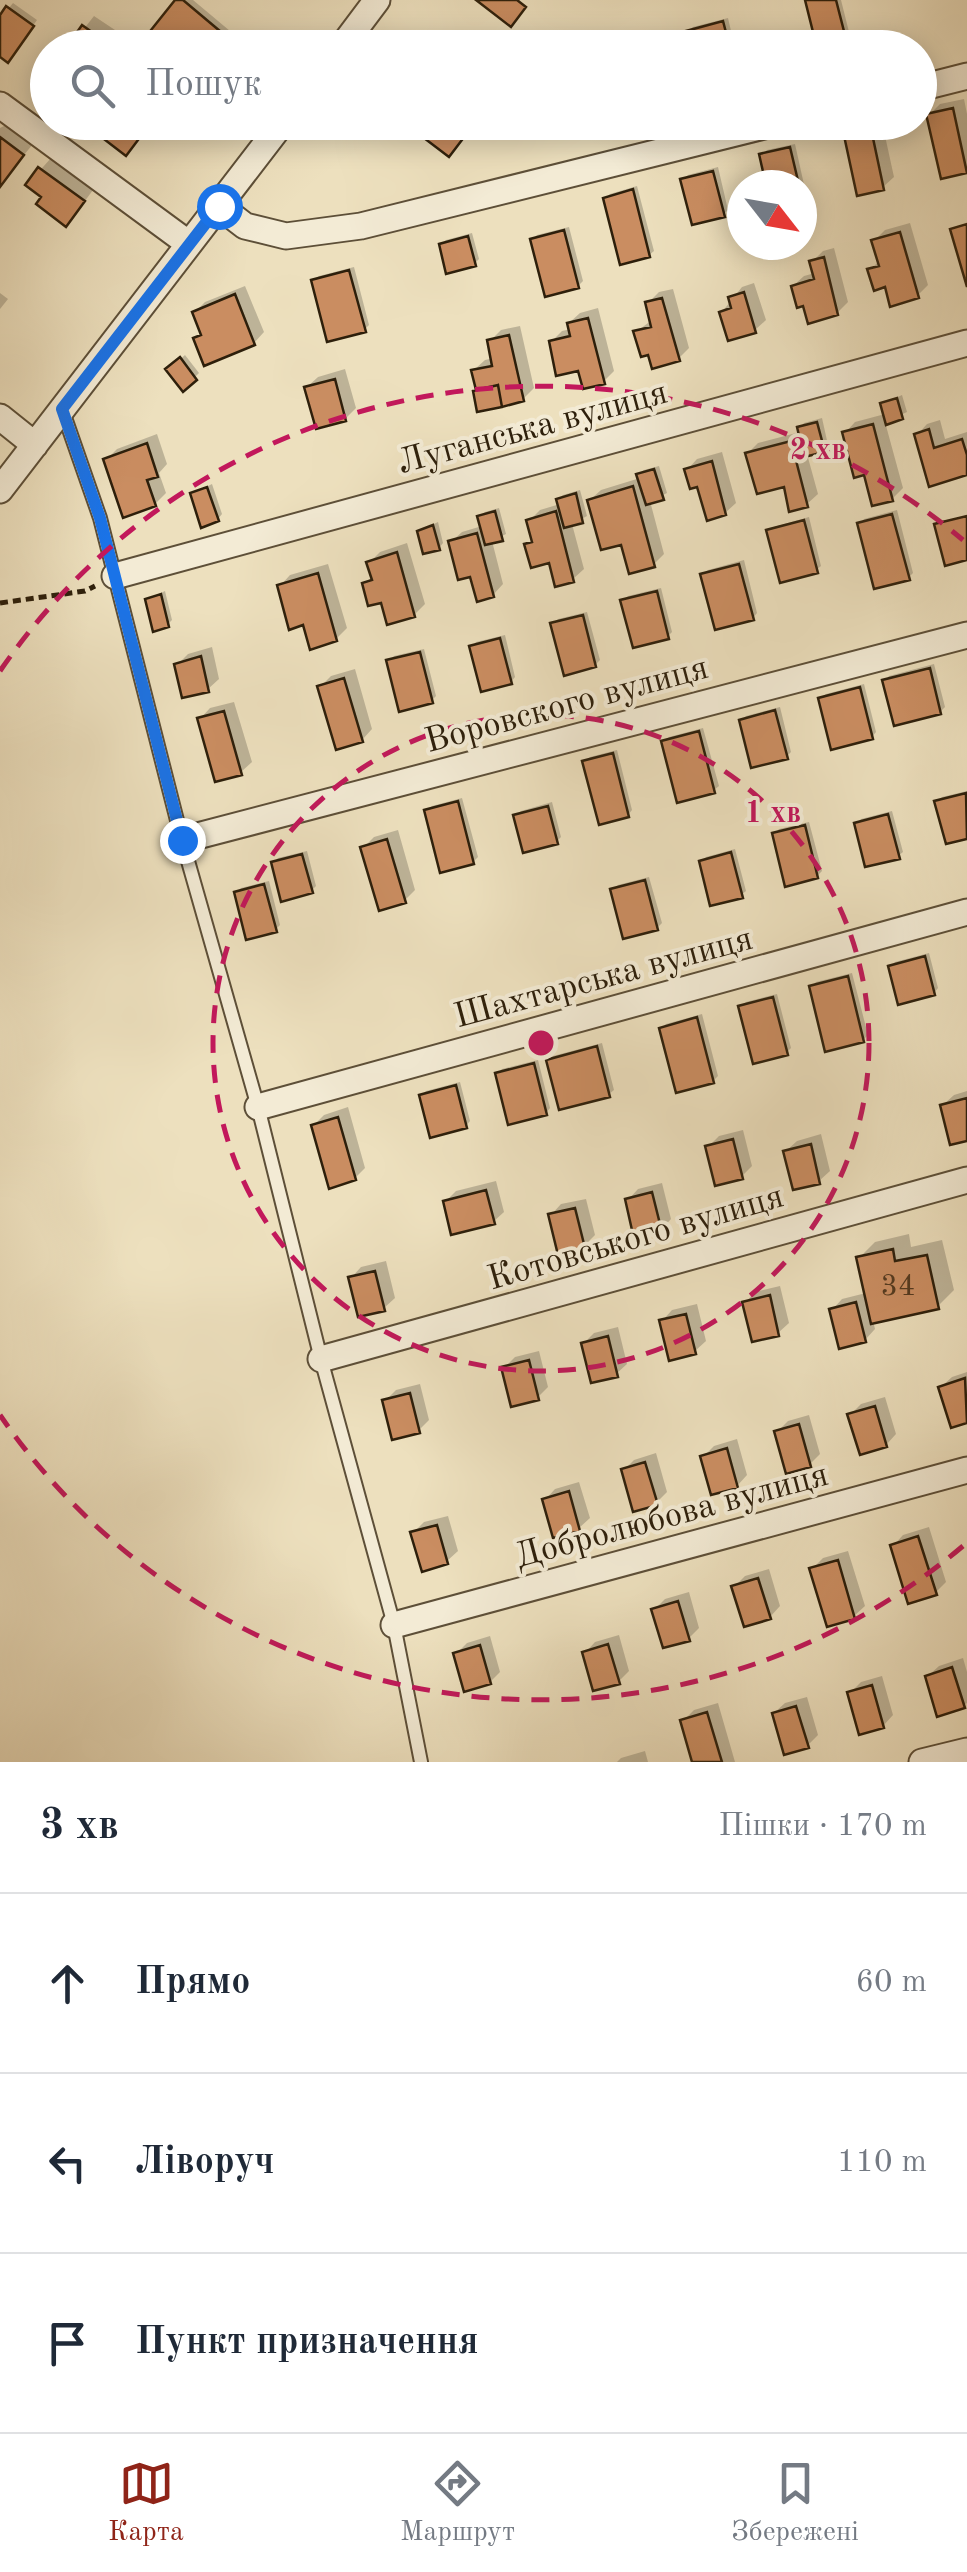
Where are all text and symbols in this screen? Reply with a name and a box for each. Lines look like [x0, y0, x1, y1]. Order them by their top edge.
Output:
search box [30, 30, 937, 140]
icon: search [65, 58, 120, 113]
text: Пошук [145, 66, 262, 104]
north arrow [727, 170, 817, 260]
route start [197, 184, 243, 230]
street label: Луганська вулиця [394, 376, 671, 481]
text: 2 хв [790, 436, 846, 466]
street label: Воровского вулиця [421, 651, 712, 760]
text: 1 хв [745, 799, 801, 829]
route end [160, 818, 206, 864]
street label: Шахтарська вулиця [451, 922, 757, 1035]
centre of rings [523, 1025, 559, 1061]
street label: Котовського вулиця [484, 1179, 788, 1297]
house number: 34 [881, 1272, 915, 1302]
street label: Добролюбова вулиця [511, 1458, 832, 1575]
text: 3 хв [40, 1806, 119, 1848]
text: Пішки · 170 m [719, 1811, 927, 1843]
icon: ahead [40, 1956, 95, 2011]
text: Прямо [135, 1964, 250, 2002]
text: 60 m [856, 1967, 927, 1999]
icon: left [40, 2136, 95, 2191]
text: Ліворуч [135, 2144, 274, 2182]
text: 110 m [837, 2147, 927, 2179]
icon: arrive [40, 2316, 95, 2371]
text: Пункт призначення [135, 2324, 479, 2362]
tab: Карта [108, 2456, 184, 2551]
tab: Маршрут [400, 2456, 515, 2551]
tab: Збережені [731, 2456, 859, 2551]

